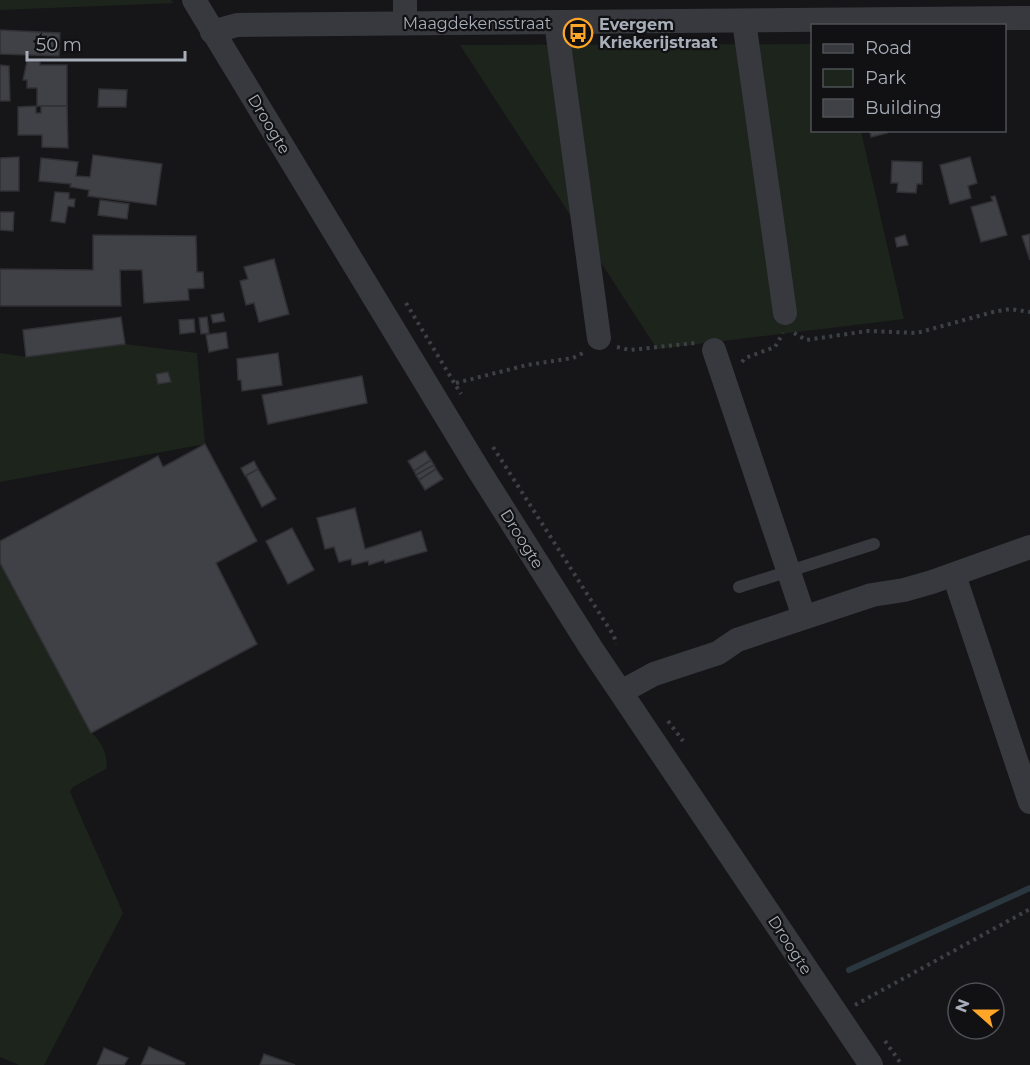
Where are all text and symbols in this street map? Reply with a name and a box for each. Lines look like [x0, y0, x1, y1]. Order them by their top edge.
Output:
street label: Maagdekensstraat [403, 14, 552, 33]
place label: Evergem Kriekerijstraat [599, 15, 718, 52]
bus stop icon: Evergem Kriekerijstraat [562, 17, 594, 49]
scale bar [27, 24, 184, 62]
legend [811, 24, 1006, 132]
text: 50 m [36, 34, 82, 56]
text: Road [865, 37, 912, 59]
text: Park [865, 67, 906, 89]
street label: Droogte [244, 91, 294, 157]
text: Building [865, 97, 942, 119]
street label: Droogte [496, 506, 548, 572]
street label: Droogte [764, 912, 816, 978]
north arrow [946, 981, 1006, 1041]
text: N [951, 996, 974, 1015]

